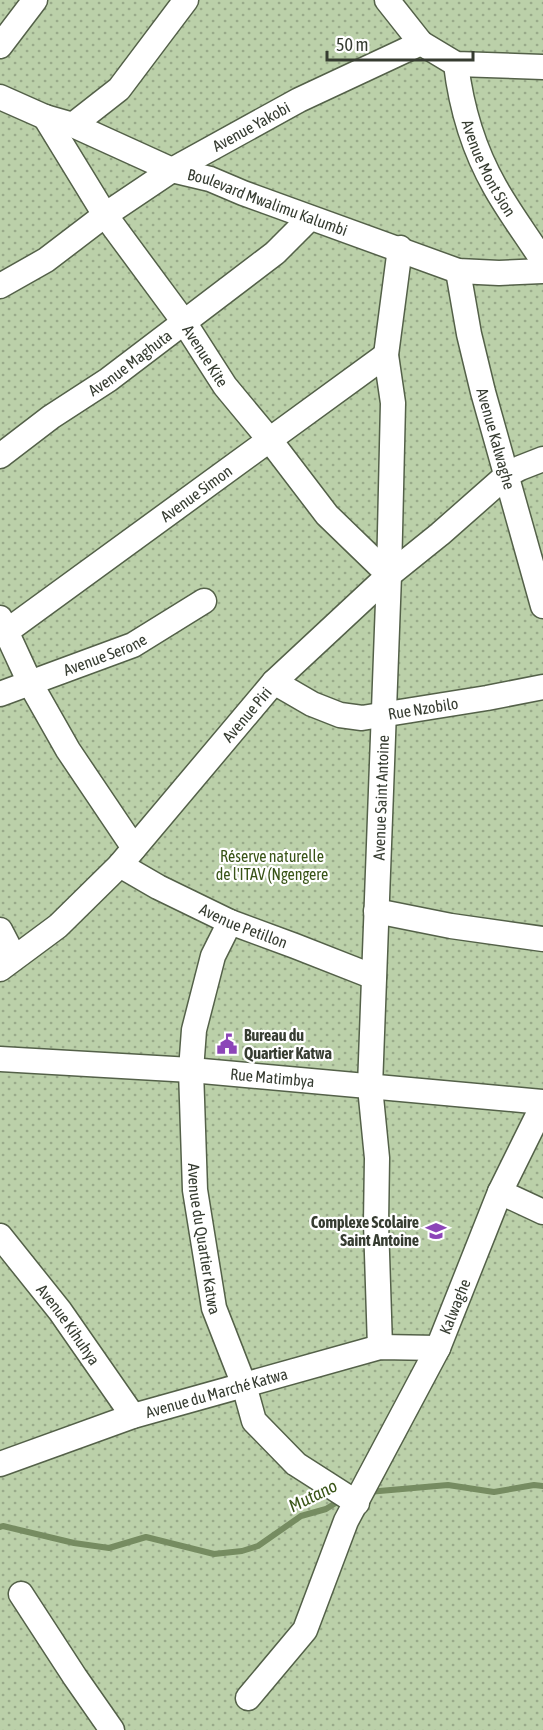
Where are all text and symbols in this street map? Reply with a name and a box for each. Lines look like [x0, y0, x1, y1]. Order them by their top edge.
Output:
scale bar [327, 24, 472, 62]
text: 50 m [336, 34, 368, 55]
street label: Avenue Yakobi [209, 98, 293, 155]
street label: Avenue Mont Sion [459, 118, 520, 220]
street label: Boulevard Mwalimu Kalumbi [186, 165, 350, 239]
street label: Avenue Kite [179, 322, 232, 390]
street label: Avenue Maghuta [85, 326, 175, 399]
street label: Avenue Kalwaghe [473, 386, 519, 491]
street label: Avenue Simon [157, 461, 235, 525]
street label: Avenue Serone [61, 630, 150, 679]
street label: Avenue Piri [219, 683, 275, 746]
street label: Rue Nzobilo [387, 694, 459, 723]
street label: Avenue Saint Antoine [369, 735, 392, 861]
park label: Réserve naturelle de l'ITAV (Ngengere [216, 847, 328, 884]
street label: Avenue Petillon [197, 900, 290, 951]
place label: Bureau du Quartier Katwa [244, 1026, 332, 1062]
public building icon: Bureau du Quartier Katwa [215, 1032, 239, 1056]
street label: Rue Matimbya [229, 1065, 315, 1091]
street label: Avenue du Quartier Katwa [185, 1163, 225, 1317]
place label: Complexe Scolaire Saint Antoine [311, 1213, 419, 1249]
school or university icon: Complexe Scolaire Saint Antoine [424, 1219, 448, 1243]
street label: Kalwaghe [436, 1276, 474, 1337]
street label: Avenue Kihuhya [33, 1281, 104, 1368]
street label: Avenue du Marché Katwa [143, 1364, 289, 1421]
water label: Mutano [285, 1475, 340, 1516]

